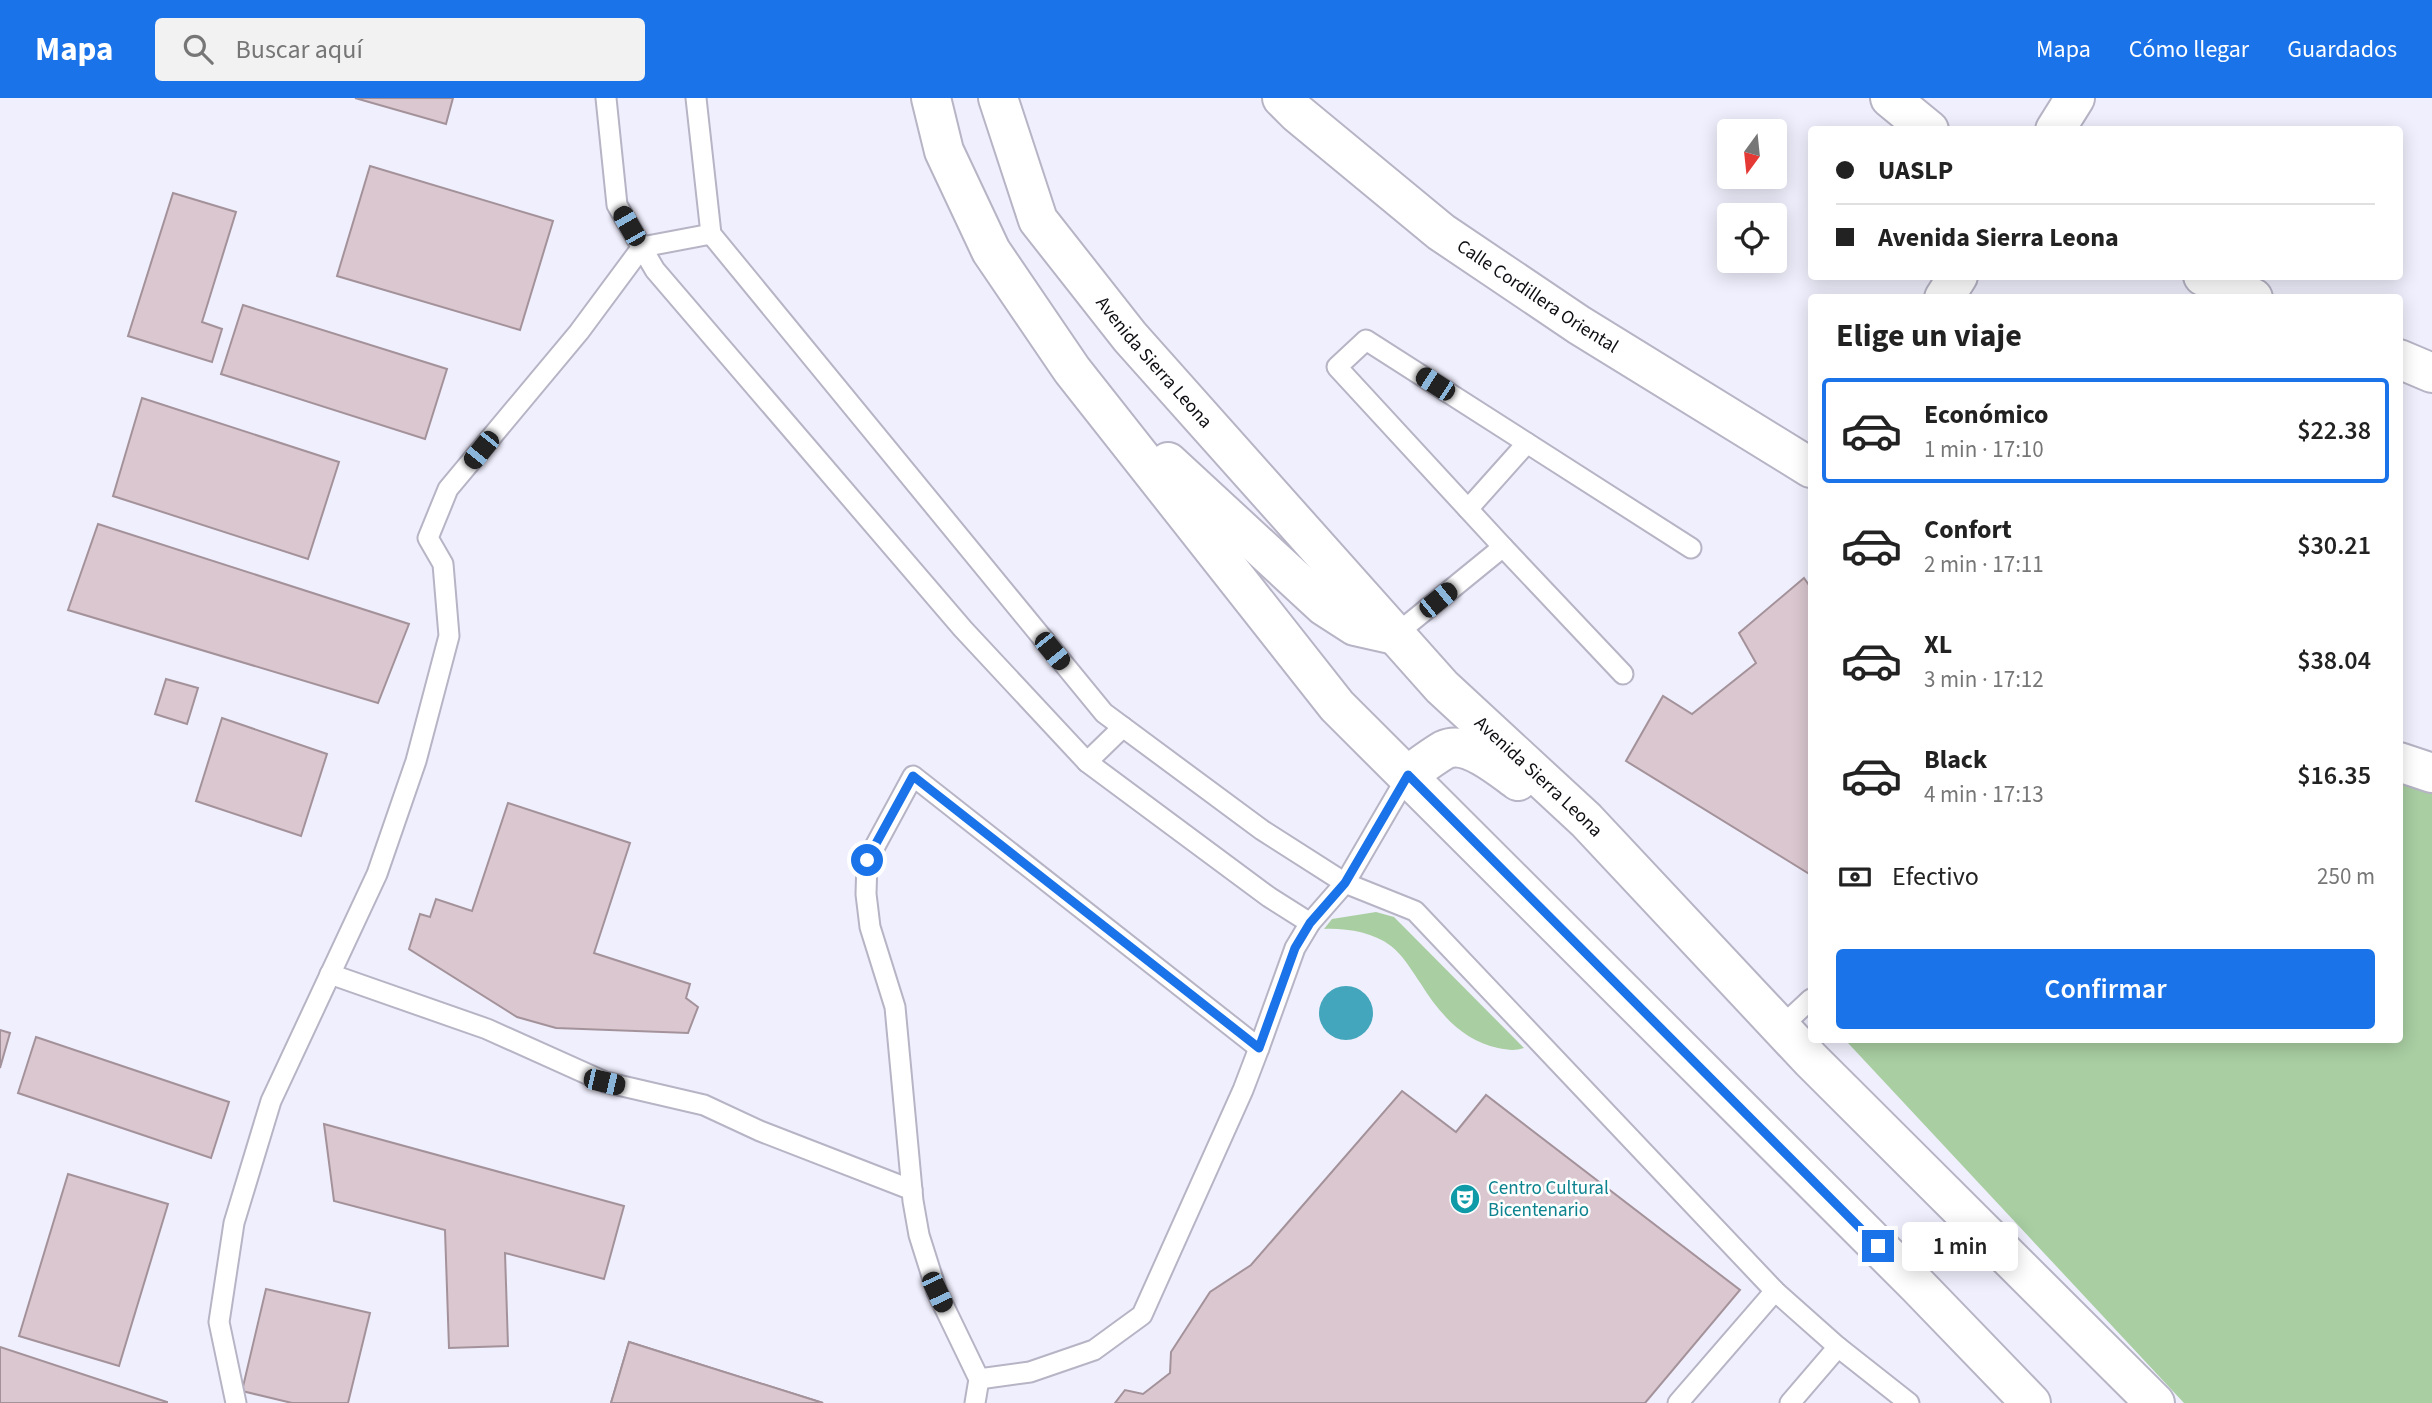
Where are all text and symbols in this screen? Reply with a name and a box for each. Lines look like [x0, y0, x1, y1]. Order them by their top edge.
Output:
search box [155, 18, 645, 81]
text: Mapa [35, 26, 113, 73]
icon: search [179, 30, 217, 68]
text: Buscar aquí [235, 31, 363, 68]
text: Mapa [2036, 32, 2091, 67]
text: Cómo llegar [2129, 32, 2249, 67]
text: Guardados [2287, 32, 2397, 67]
north arrow [1717, 119, 1787, 189]
map controls [1717, 119, 1787, 273]
text: UASLP [1878, 152, 1953, 189]
car [610, 203, 649, 249]
button: locate [1717, 203, 1787, 273]
text: Avenida Sierra Leona [1878, 219, 2119, 256]
street label: Calle Cordillera Oriental [1451, 233, 1624, 360]
street label: Avenida Sierra Leona [1089, 290, 1219, 434]
text: Elige un viaje [1836, 313, 2022, 359]
car [1412, 364, 1459, 404]
text: Económico [1924, 396, 2049, 433]
icon: car [1840, 399, 1903, 462]
text: $22.38 [2297, 412, 2371, 449]
car [460, 427, 503, 473]
text: 1 min · 17:10 [1924, 433, 2044, 466]
text: Confort [1924, 511, 2012, 548]
icon: car [1840, 514, 1903, 577]
text: $30.21 [2297, 527, 2371, 564]
text: 2 min · 17:11 [1924, 548, 2044, 581]
car [1416, 579, 1461, 621]
text: XL [1924, 626, 1952, 663]
car [1031, 628, 1074, 674]
icon: car [1840, 629, 1903, 692]
text: $38.04 [2297, 642, 2371, 679]
text: 3 min · 17:12 [1924, 663, 2044, 696]
street label: Avenida Sierra Leona [1469, 710, 1609, 843]
text: Black [1924, 741, 1987, 778]
icon: car [1840, 744, 1903, 807]
text: $16.35 [2297, 757, 2371, 794]
text: 4 min · 17:13 [1924, 778, 2044, 811]
route start [851, 844, 883, 876]
icon: cash [1836, 858, 1874, 896]
text: Efectivo [1892, 858, 1979, 895]
text: 250 m [2317, 860, 2375, 893]
button: Confirmar [1836, 949, 2375, 1029]
car [582, 1067, 627, 1097]
place label: Centro Cultural Bicentenario [1488, 1175, 1609, 1224]
theatre icon: Centro Cultural Bicentenario [1448, 1182, 1482, 1216]
callout: 1 min [1902, 1222, 2018, 1270]
route end [1862, 1230, 1894, 1262]
text: 1 min [1933, 1230, 1987, 1263]
car [919, 1269, 956, 1315]

